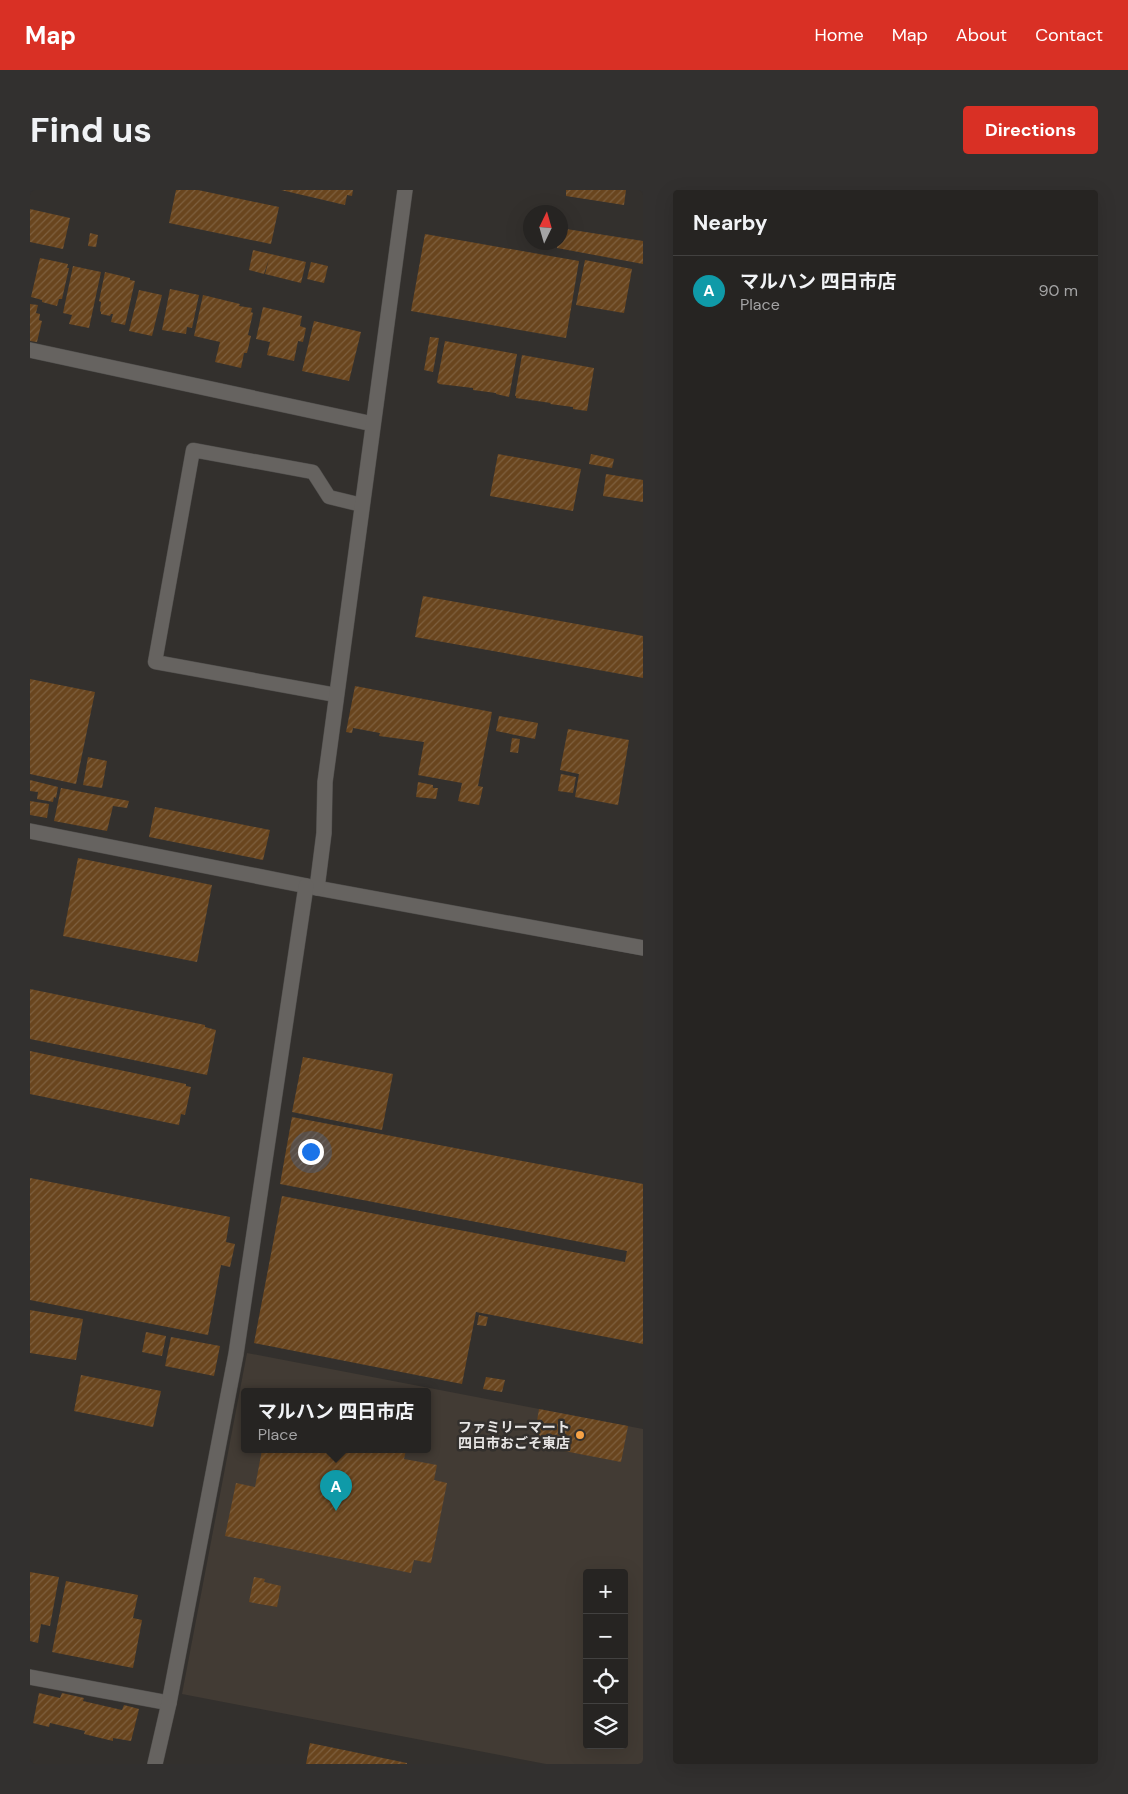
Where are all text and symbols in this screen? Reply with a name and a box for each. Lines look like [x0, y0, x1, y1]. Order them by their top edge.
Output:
text: Map [25, 20, 76, 51]
text: Home [814, 23, 864, 47]
text: Map [892, 23, 928, 47]
text: About [956, 23, 1007, 47]
text: Contact [1035, 23, 1103, 47]
button: Directions [963, 106, 1098, 154]
text: Find us [30, 107, 152, 153]
north arrow [523, 205, 568, 250]
text: Nearby [693, 209, 767, 237]
text: マルハン 四日市店 [740, 269, 896, 294]
text: A [703, 280, 715, 301]
text: 90 m [1038, 280, 1078, 301]
text: Place [740, 294, 780, 315]
your location [298, 1139, 324, 1165]
popup [241, 1388, 431, 1453]
text: マルハン 四日市店 [258, 1399, 414, 1424]
place label: ファミリーマート 四日市おごそ東店 [458, 1418, 570, 1452]
text: Place [258, 1424, 298, 1445]
marker: ファミリーマート 四日市おごそ東店 [574, 1429, 586, 1441]
pin: A [320, 1470, 352, 1511]
map controls [583, 1569, 628, 1749]
button: + [583, 1569, 628, 1614]
button: − [583, 1614, 628, 1659]
button: locate [583, 1659, 628, 1704]
button: layers [583, 1704, 628, 1749]

